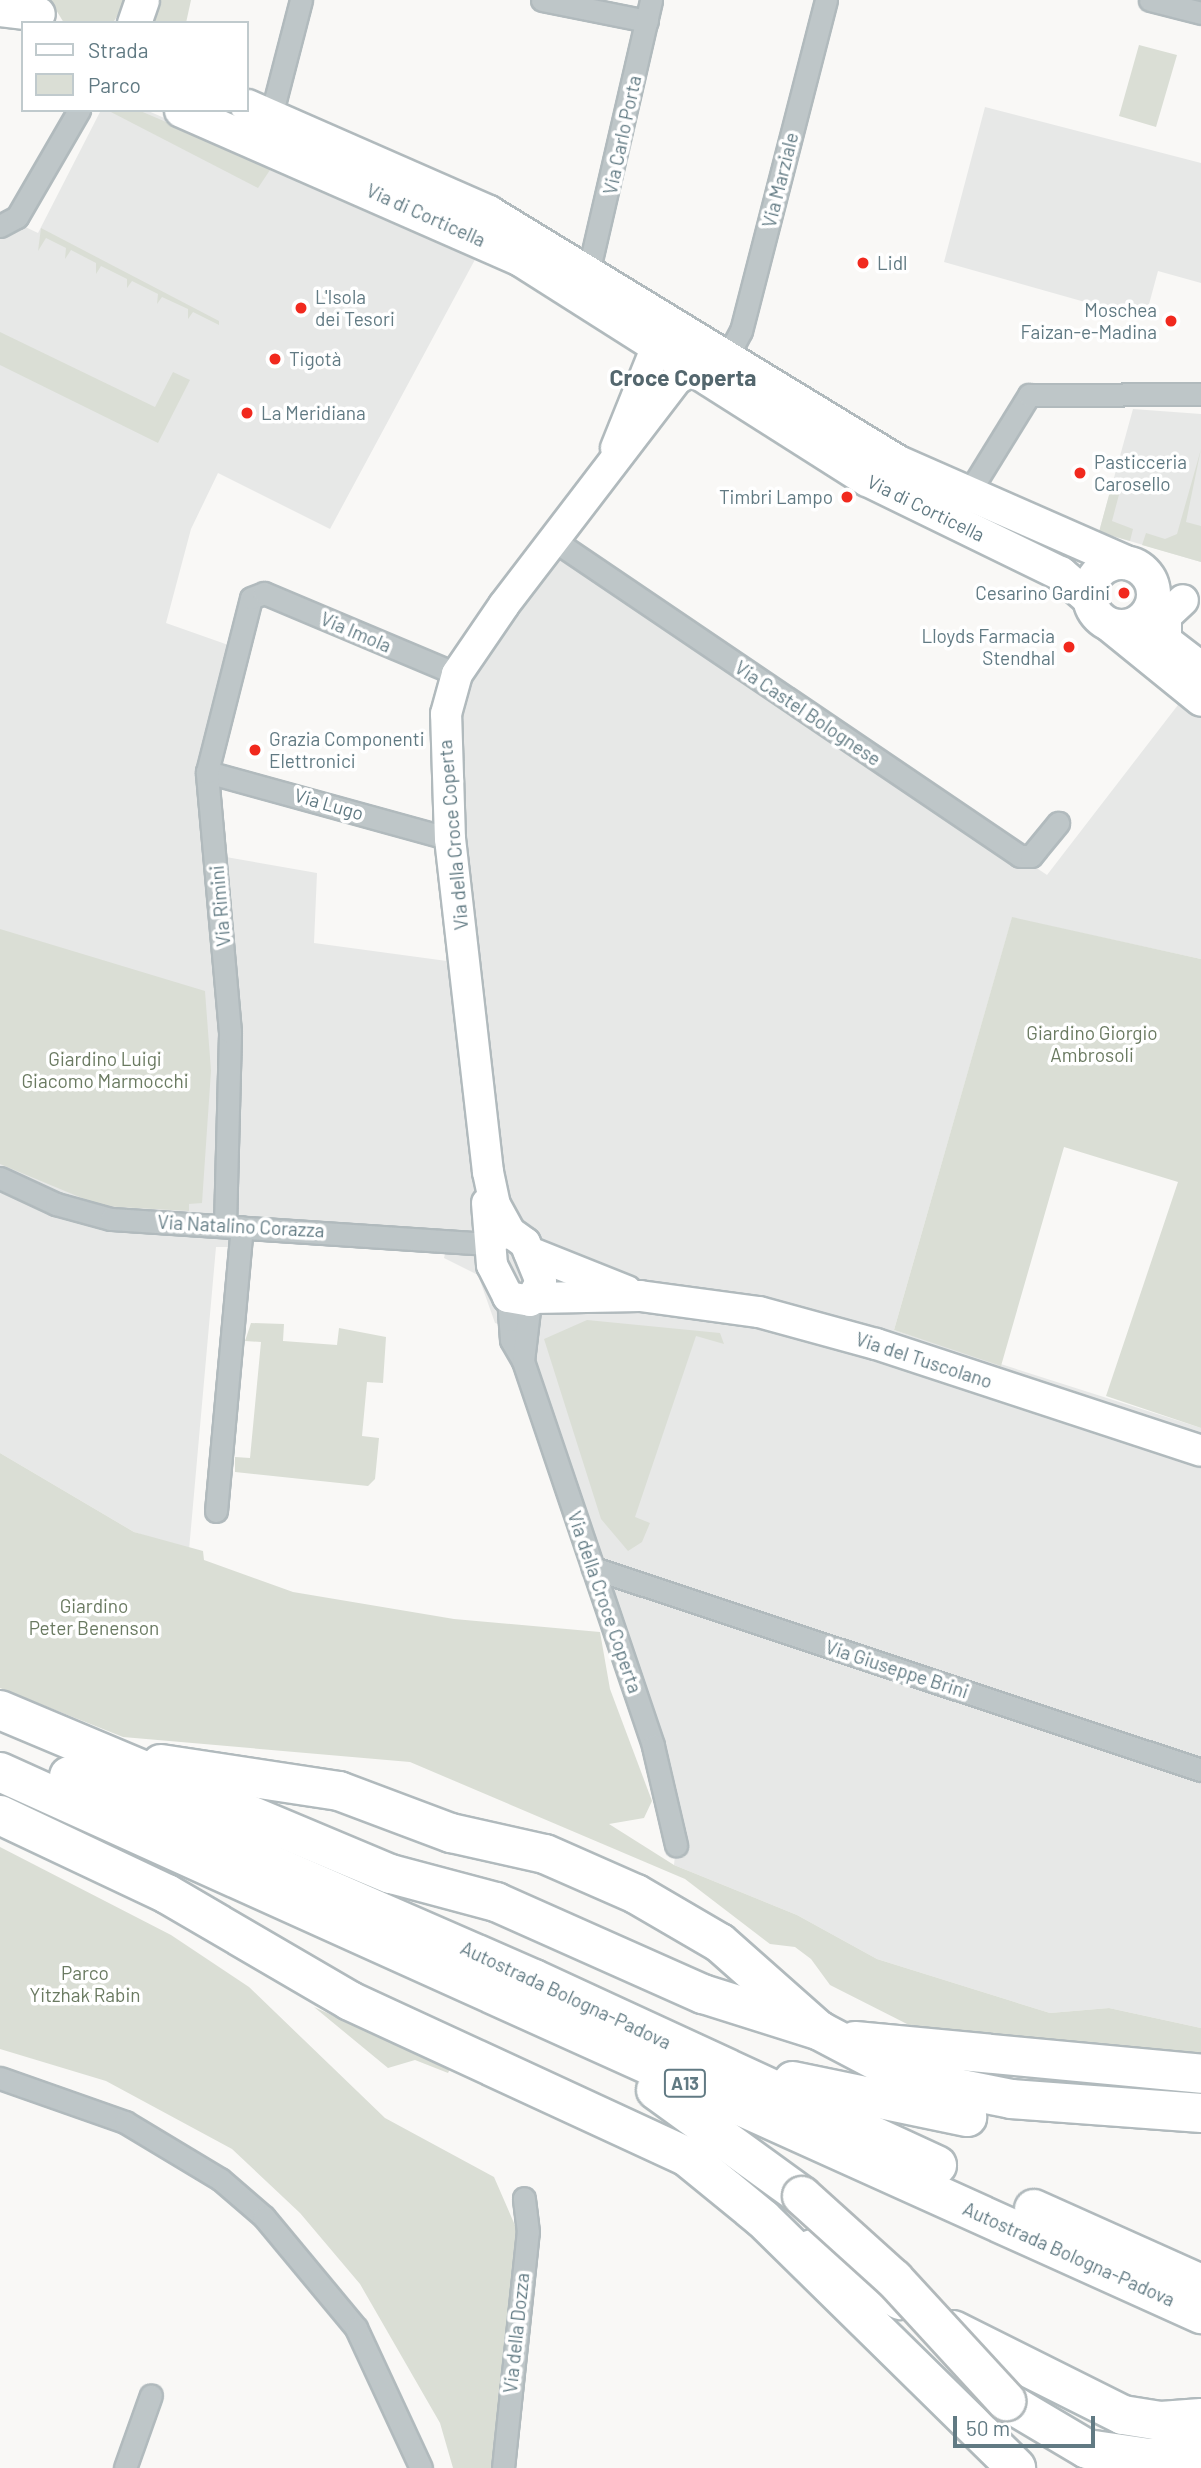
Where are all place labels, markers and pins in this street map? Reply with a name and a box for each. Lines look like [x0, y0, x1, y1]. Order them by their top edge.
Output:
place label: Lidl [877, 252, 907, 274]
marker: Lidl [855, 255, 871, 271]
place label: L'Isola dei Tesori [315, 286, 395, 330]
place label: Moschea Faizan-e-Madina [1020, 299, 1157, 343]
marker: L'Isola dei Tesori [293, 300, 309, 316]
marker: Moschea Faizan-e-Madina [1163, 313, 1179, 329]
place label: Tigotà [289, 348, 341, 370]
marker: Tigotà [267, 351, 283, 367]
place label: La Meridiana [261, 402, 366, 424]
marker: La Meridiana [239, 405, 255, 421]
place label: Pasticceria Carosello [1094, 451, 1187, 495]
marker: Pasticceria Carosello [1072, 465, 1088, 481]
place label: Timbri Lampo [719, 486, 833, 508]
marker: Timbri Lampo [839, 489, 855, 505]
place label: Cesarino Gardini [975, 582, 1110, 604]
marker: Cesarino Gardini [1116, 585, 1132, 601]
place label: Lloyds Farmacia Stendhal [921, 625, 1055, 669]
marker: Lloyds Farmacia Stendhal [1061, 639, 1077, 655]
place label: Grazia Componenti Elettronici [269, 728, 425, 772]
marker: Grazia Componenti Elettronici [247, 742, 263, 758]

